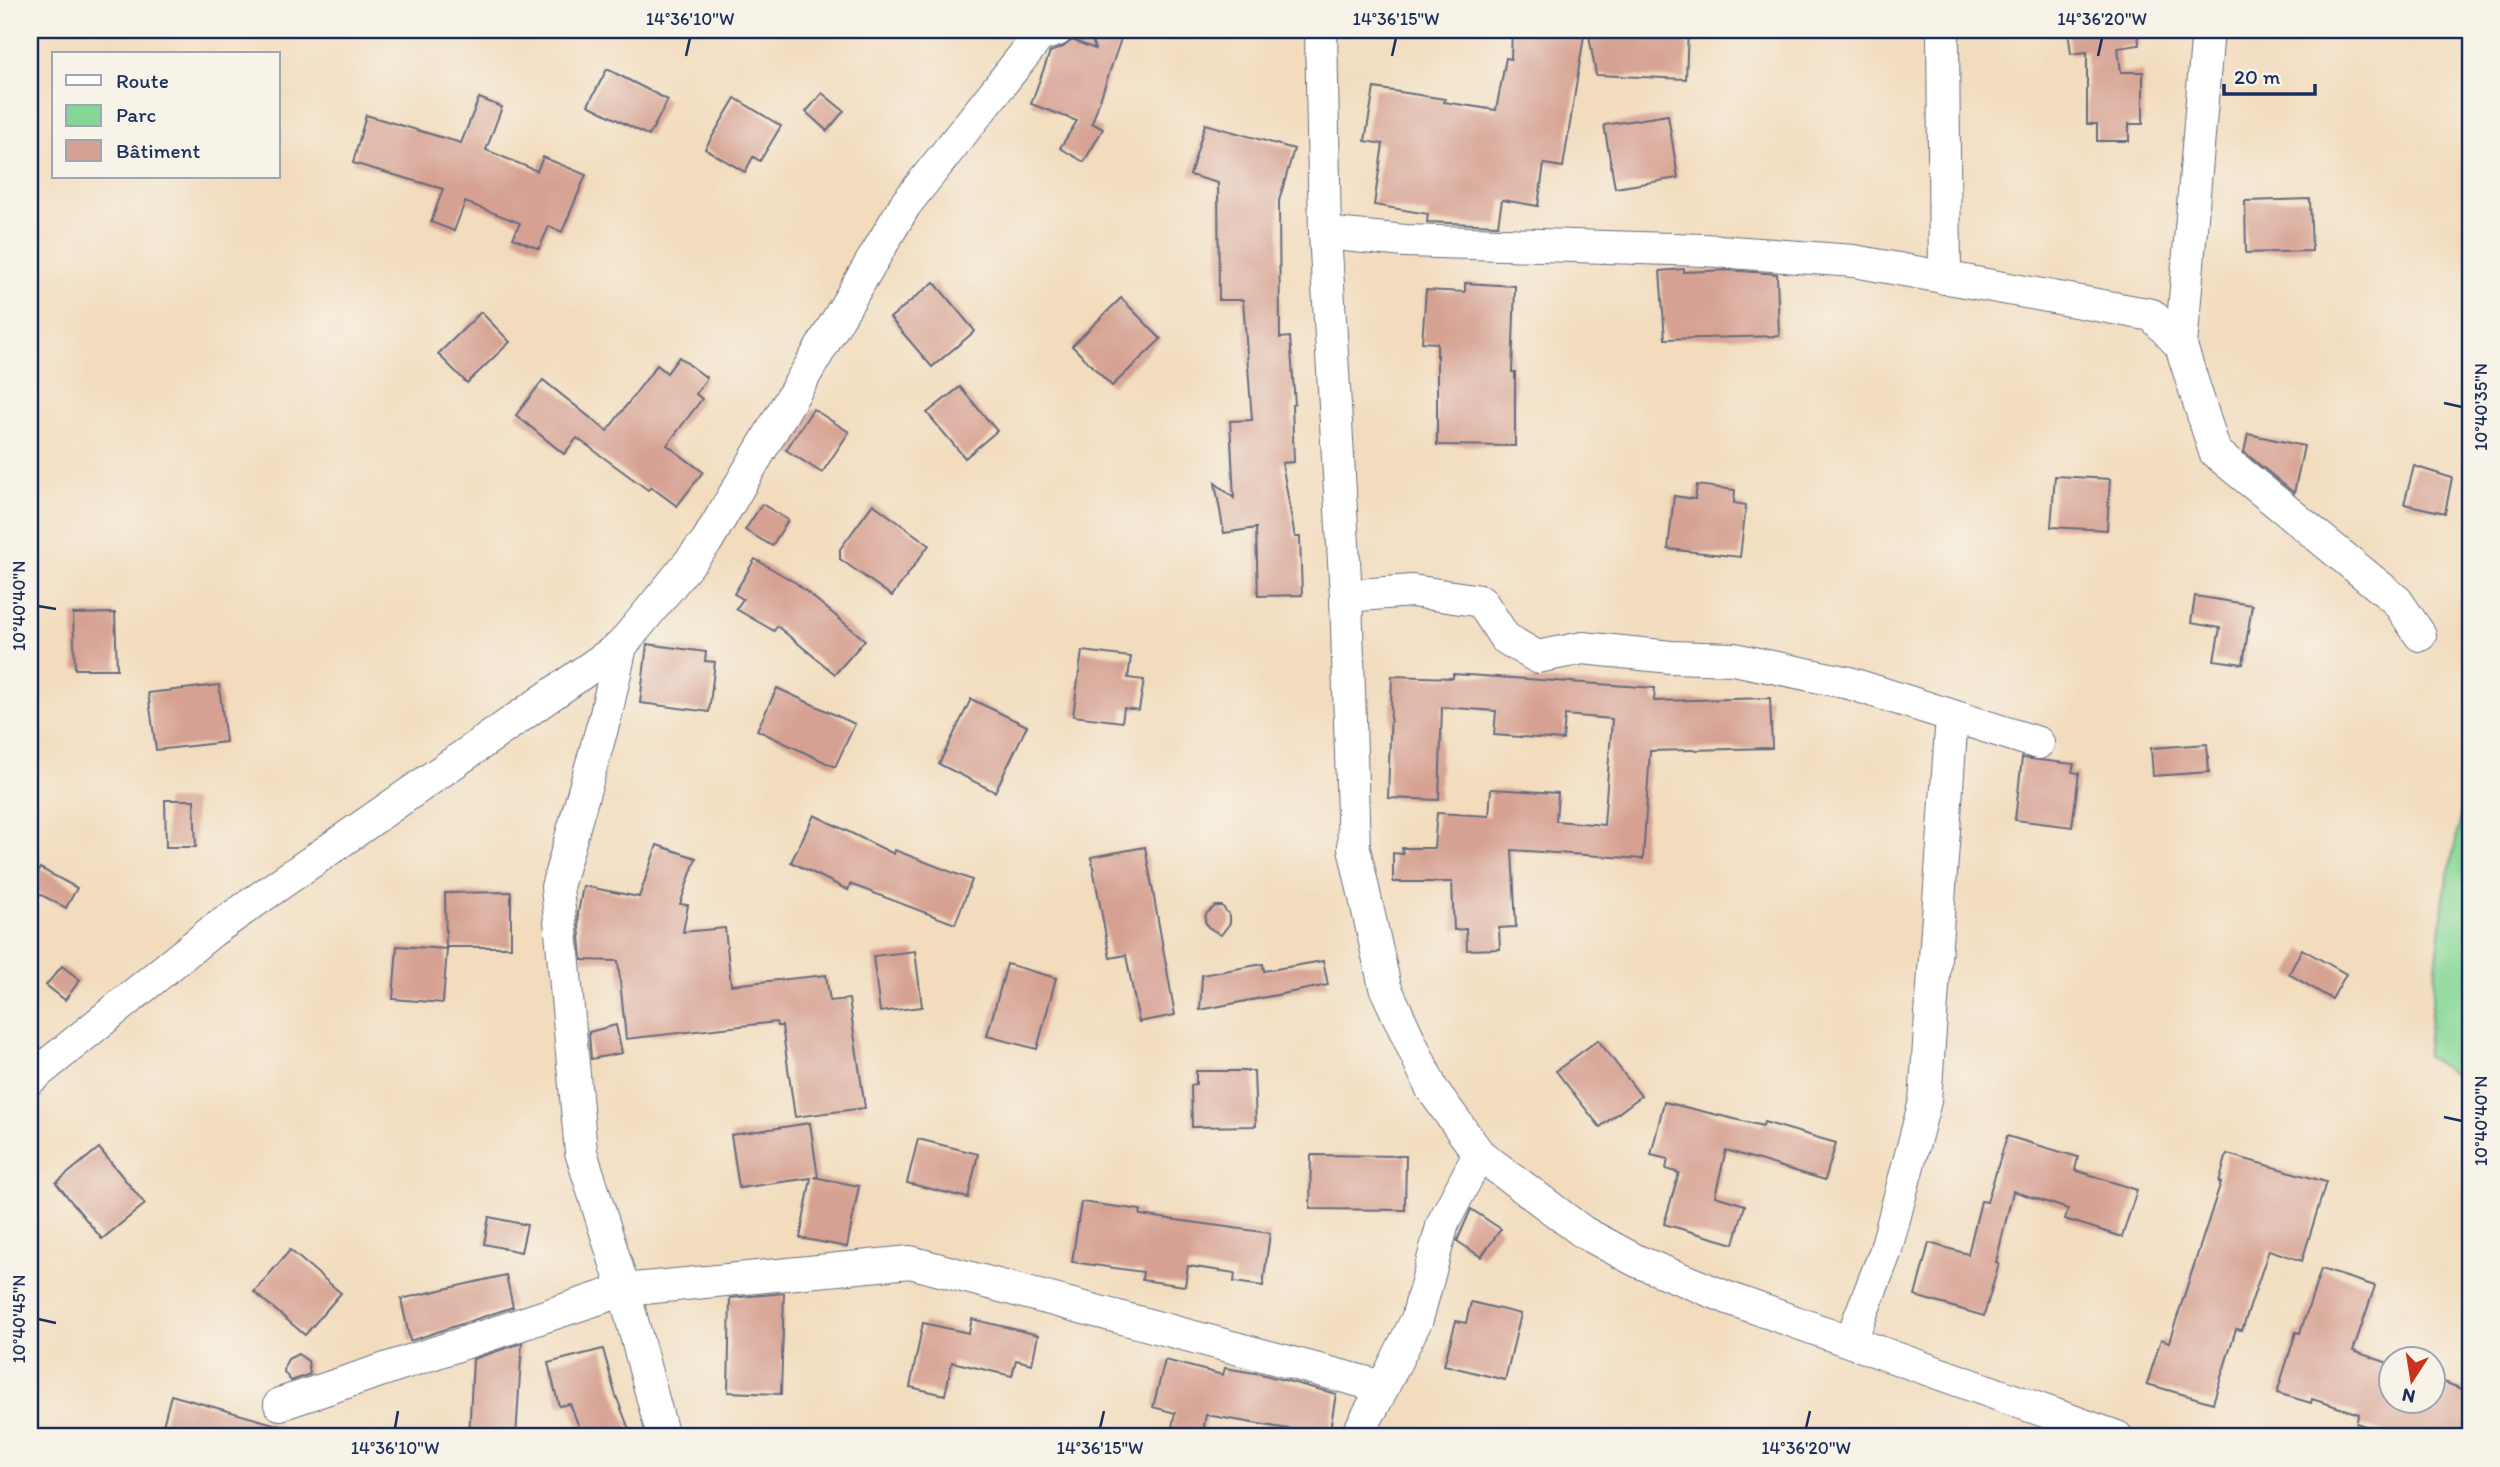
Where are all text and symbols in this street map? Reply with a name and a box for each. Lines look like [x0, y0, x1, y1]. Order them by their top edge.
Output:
text: 14°36'10"W [646, 8, 734, 30]
text: 14°36'15"W [1353, 8, 1439, 30]
text: 14°36'20"W [2057, 8, 2147, 30]
legend [52, 52, 280, 178]
scale bar [2224, 52, 2314, 96]
text: 20 m [2234, 64, 2281, 89]
text: Route [116, 68, 169, 93]
text: Parc [116, 102, 156, 127]
text: Bâtiment [116, 138, 200, 163]
text: 10°40'35"N [2470, 363, 2492, 451]
text: 10°40'40"N [8, 561, 30, 651]
text: 10°40'40"N [2470, 1076, 2492, 1166]
text: 10°40'45"N [8, 1275, 30, 1364]
north arrow [2378, 1344, 2448, 1414]
text: N [2400, 1384, 2417, 1409]
text: 14°36'10"W [351, 1437, 439, 1459]
text: 14°36'15"W [1057, 1437, 1143, 1459]
text: 14°36'20"W [1761, 1437, 1851, 1459]

